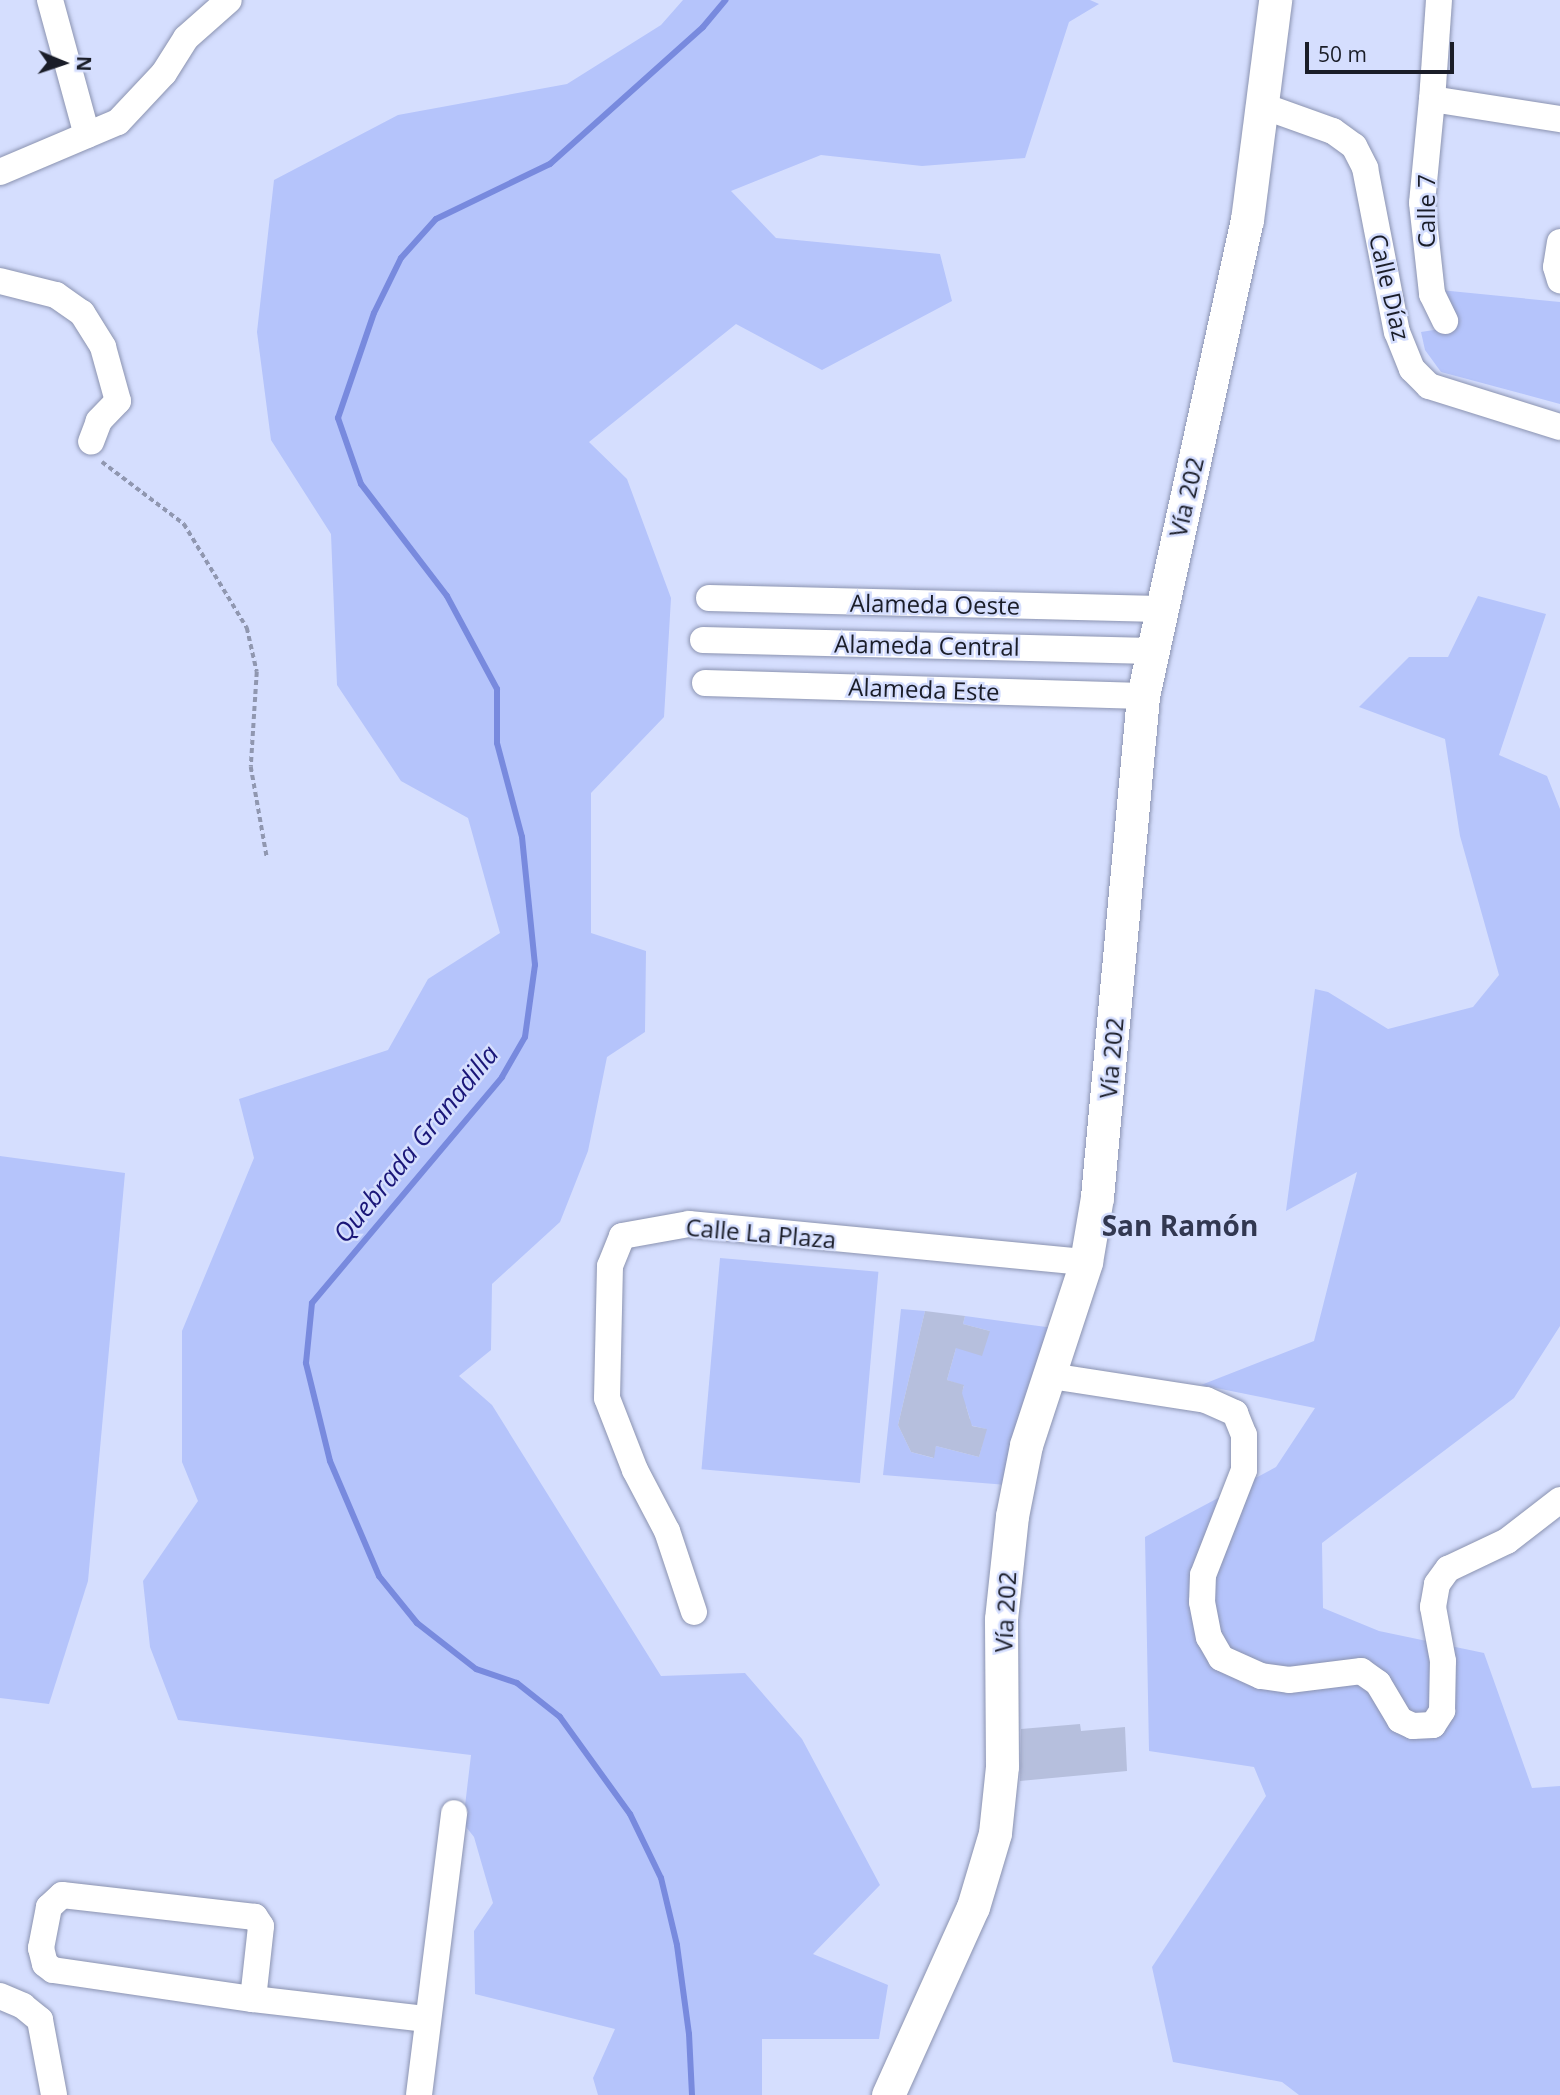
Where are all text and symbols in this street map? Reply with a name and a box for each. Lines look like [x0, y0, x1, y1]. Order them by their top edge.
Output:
north arrow [28, 28, 98, 98]
scale bar [1308, 28, 1457, 72]
text: 50 m [1318, 40, 1367, 68]
text: N [71, 56, 97, 72]
street label: Calle 7 [1412, 174, 1440, 248]
street label: Calle Díaz [1364, 231, 1416, 343]
street label: Vía 202 [1163, 454, 1209, 540]
street label: Alameda Oeste [850, 588, 1020, 620]
street label: Alameda Central [834, 629, 1020, 661]
street label: Alameda Este [848, 672, 1000, 706]
street label: Vía 202 [1093, 1016, 1129, 1100]
water label: Quebrada Granadilla [327, 1039, 505, 1249]
district label: San Ramón [1102, 1208, 1258, 1242]
street label: Calle La Plaza [685, 1212, 837, 1254]
street label: Vía 202 [988, 1571, 1022, 1653]

